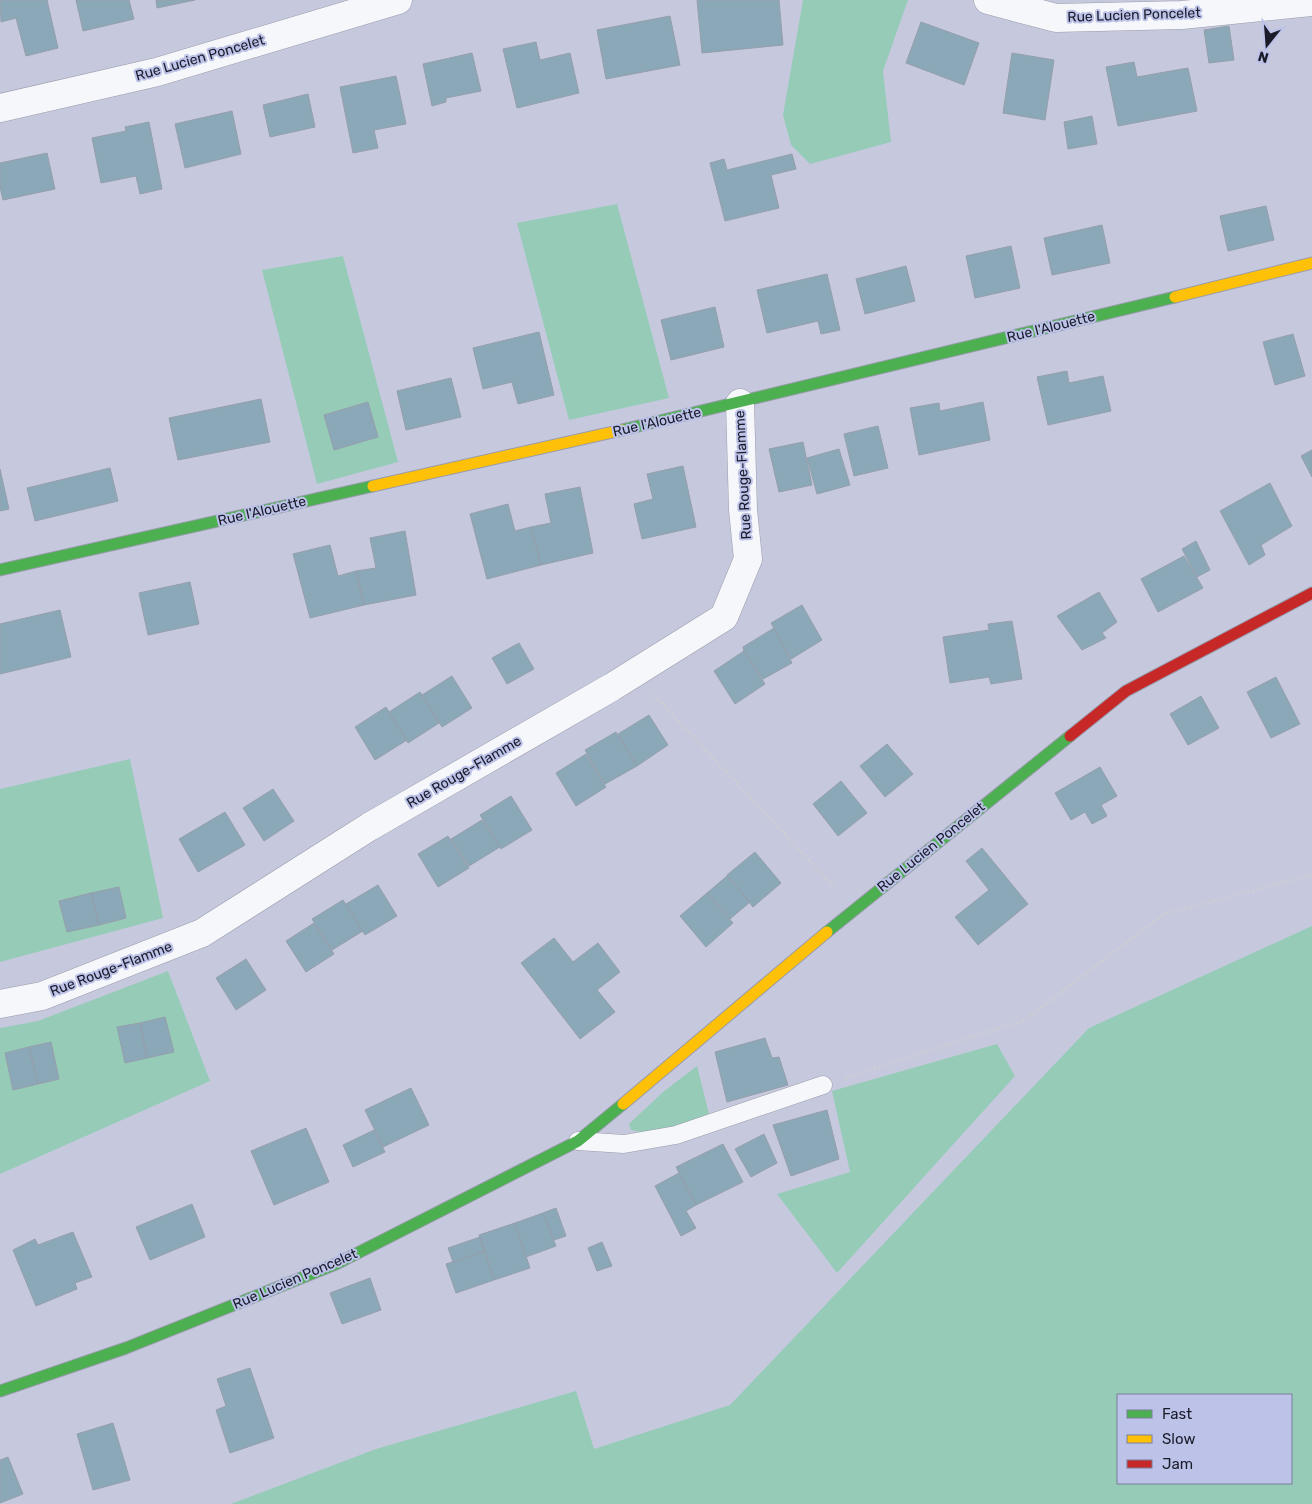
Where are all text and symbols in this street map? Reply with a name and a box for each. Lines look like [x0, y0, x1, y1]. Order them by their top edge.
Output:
street label: Rue Lucien Poncelet [1067, 4, 1202, 26]
north arrow [1242, 20, 1292, 70]
street label: Rue Lucien Poncelet [134, 31, 267, 85]
text: N [1256, 47, 1271, 67]
street label: Rue l'Alouette [1005, 308, 1097, 346]
street label: Rue l'Alouette [611, 404, 703, 440]
street label: Rue Rouge-Flamme [731, 410, 755, 540]
street label: Rue l'Alouette [216, 493, 308, 529]
street label: Rue Rouge-Flamme [404, 732, 524, 812]
street label: Rue Lucien Poncelet [874, 798, 989, 896]
street label: Rue Rouge-Flamme [48, 938, 175, 1000]
street label: Rue Lucien Poncelet [230, 1245, 360, 1313]
legend [1117, 1394, 1292, 1484]
text: Fast [1162, 1405, 1192, 1423]
text: Slow [1162, 1430, 1195, 1448]
text: Jam [1162, 1455, 1193, 1473]

